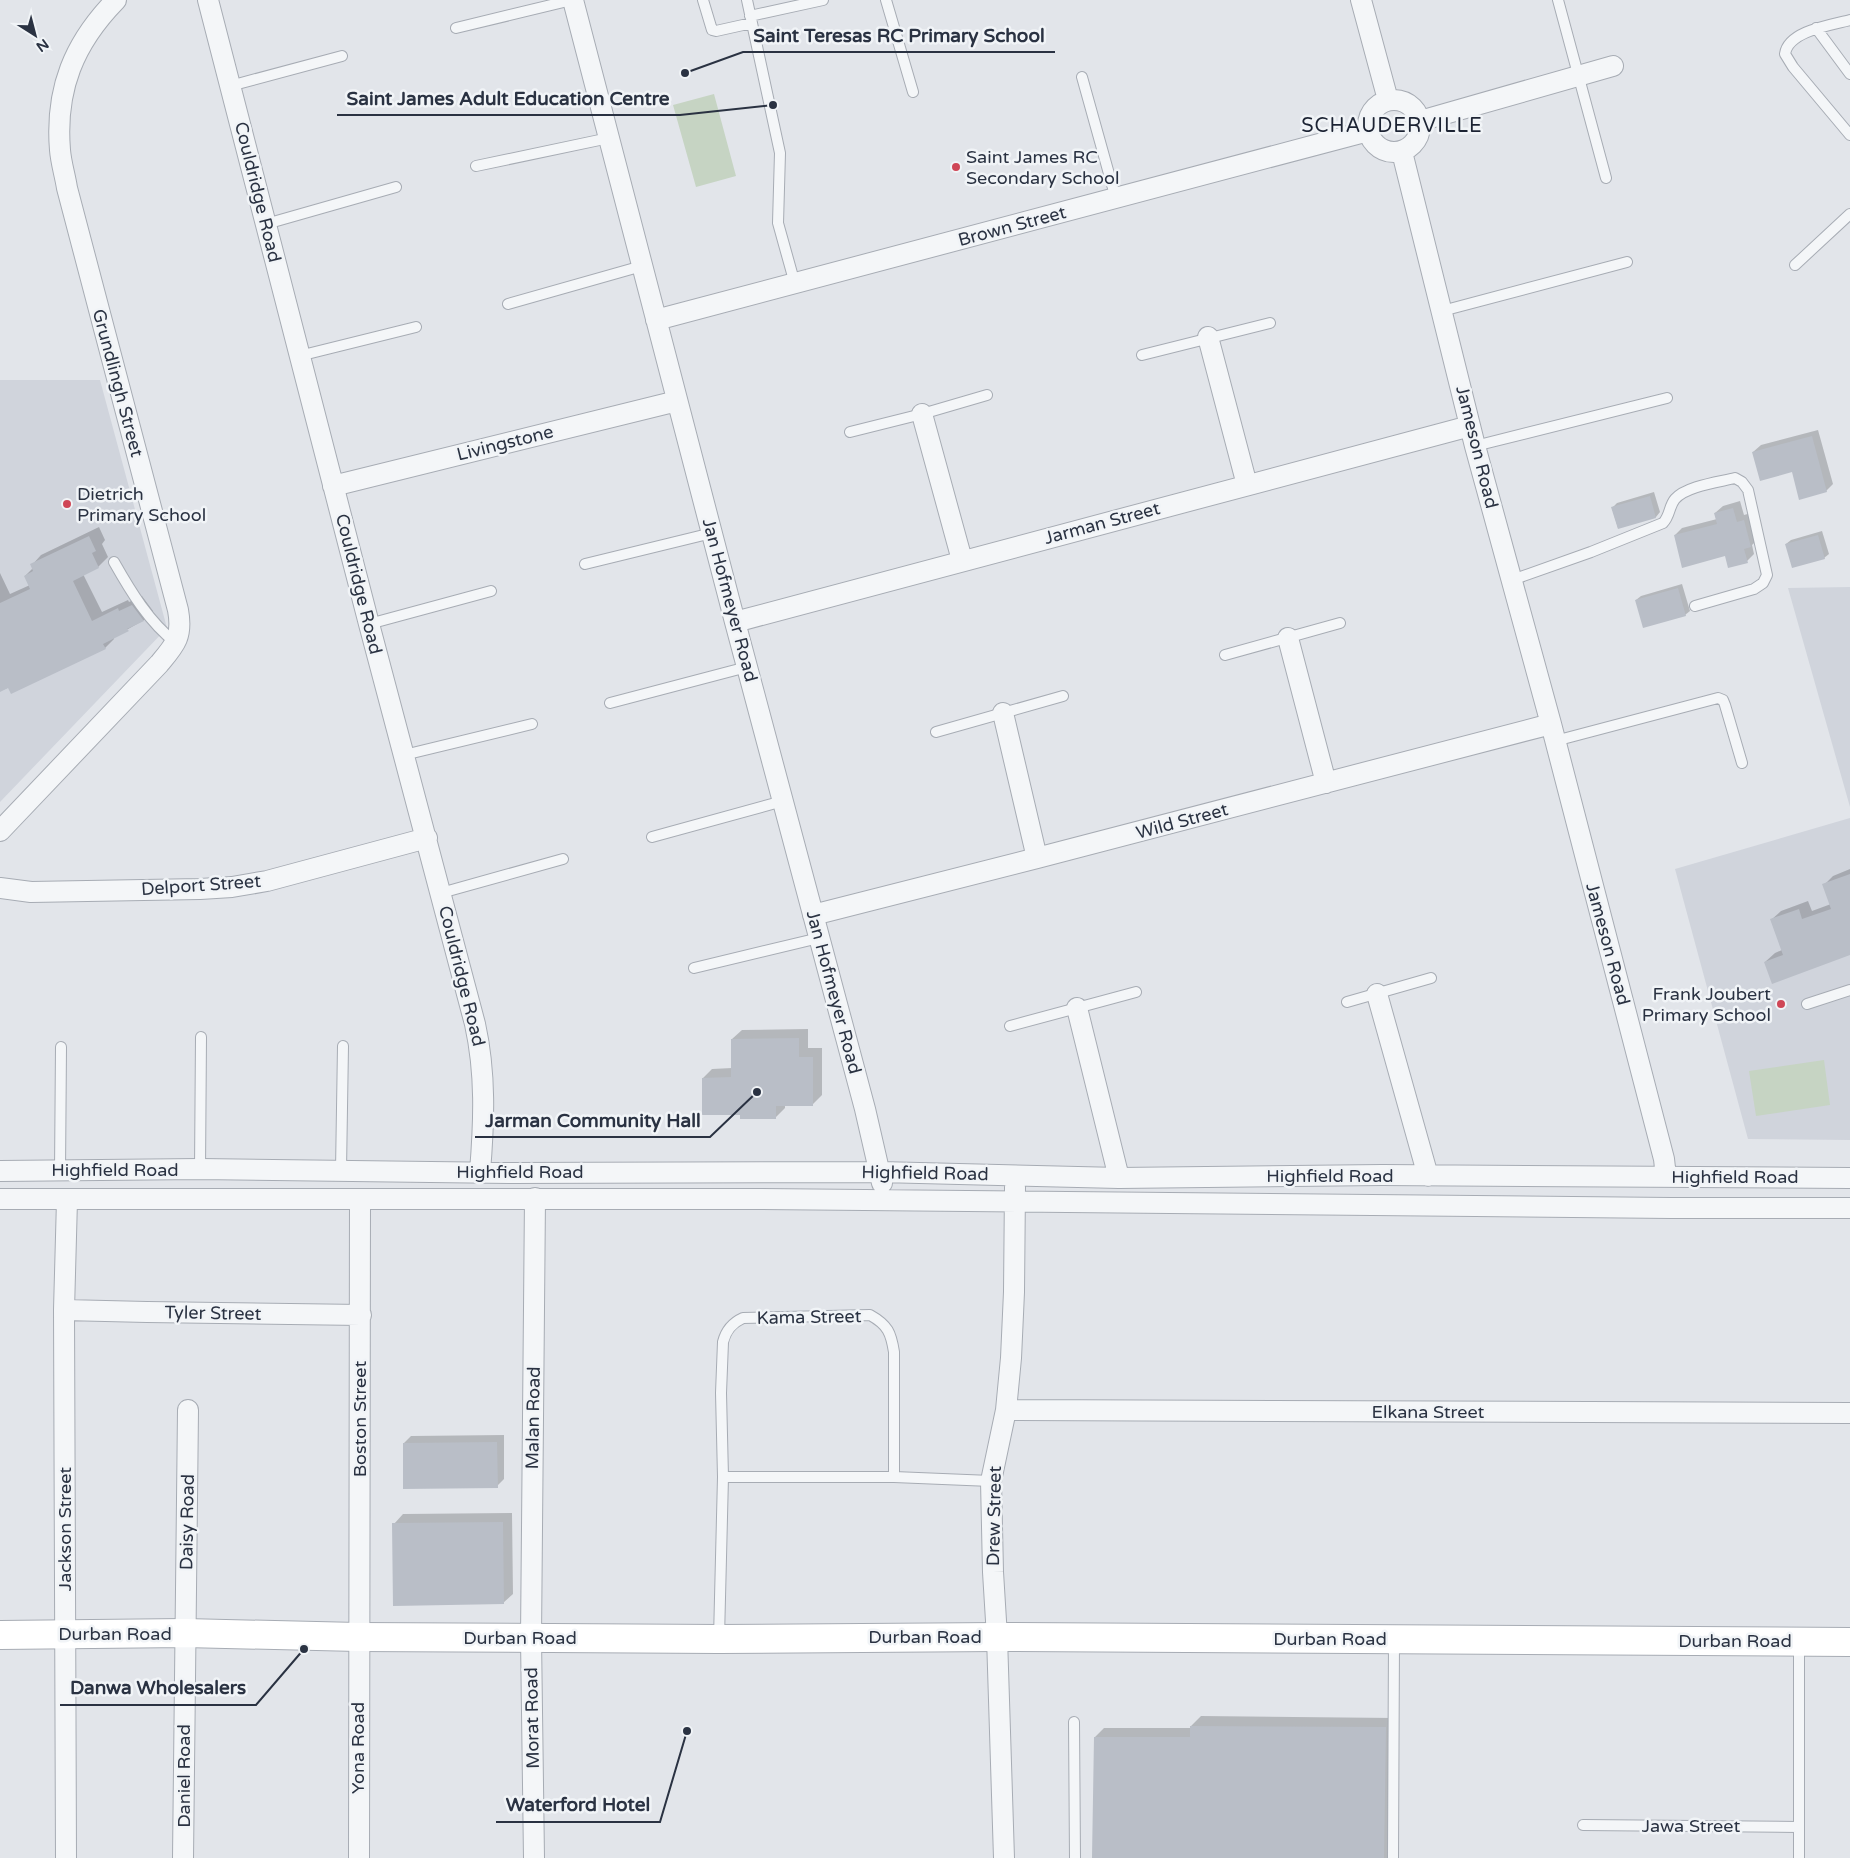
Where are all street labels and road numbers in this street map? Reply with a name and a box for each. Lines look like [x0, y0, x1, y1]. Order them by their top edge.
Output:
street label: Couldridge Road [230, 119, 286, 265]
street label: Brown Street [955, 201, 1069, 251]
street label: Grundlingh Street [88, 307, 148, 459]
street label: Jameson Road [1451, 383, 1503, 511]
street label: Livingstone [454, 420, 556, 466]
street label: Jarman Street [1042, 497, 1162, 549]
street label: Couldridge Road [331, 511, 387, 657]
street label: Jan Hofmeyer Road [698, 516, 762, 684]
street label: Wild Street [1134, 798, 1231, 844]
street label: Delport Street [140, 870, 262, 900]
street label: Jameson Road [1581, 880, 1635, 1008]
street label: Couldridge Road [434, 903, 490, 1049]
street label: Jan Hofmeyer Road [802, 908, 866, 1076]
street label: Highfield Road [51, 1159, 179, 1181]
street label: Highfield Road [456, 1161, 584, 1183]
street label: Highfield Road [861, 1161, 989, 1185]
street label: Highfield Road [1266, 1165, 1394, 1187]
street label: Highfield Road [1671, 1166, 1799, 1188]
street label: Tyler Street [164, 1301, 262, 1325]
street label: Kama Street [756, 1305, 862, 1329]
street label: Boston Street [349, 1361, 371, 1477]
street label: Malan Road [521, 1366, 545, 1470]
street label: Elkana Street [1372, 1401, 1485, 1423]
street label: Drew Street [982, 1465, 1006, 1566]
street label: Jackson Street [54, 1467, 76, 1591]
street label: Daisy Road [175, 1474, 199, 1570]
street label: Durban Road [58, 1623, 172, 1645]
street label: Durban Road [868, 1626, 982, 1648]
street label: Durban Road [463, 1627, 577, 1649]
street label: Durban Road [1273, 1628, 1387, 1650]
street label: Durban Road [1678, 1630, 1792, 1652]
street label: Morat Road [520, 1667, 544, 1769]
street label: Yona Road [347, 1702, 369, 1794]
street label: Daniel Road [173, 1724, 195, 1828]
street label: Jawa Street [1642, 1815, 1740, 1837]

